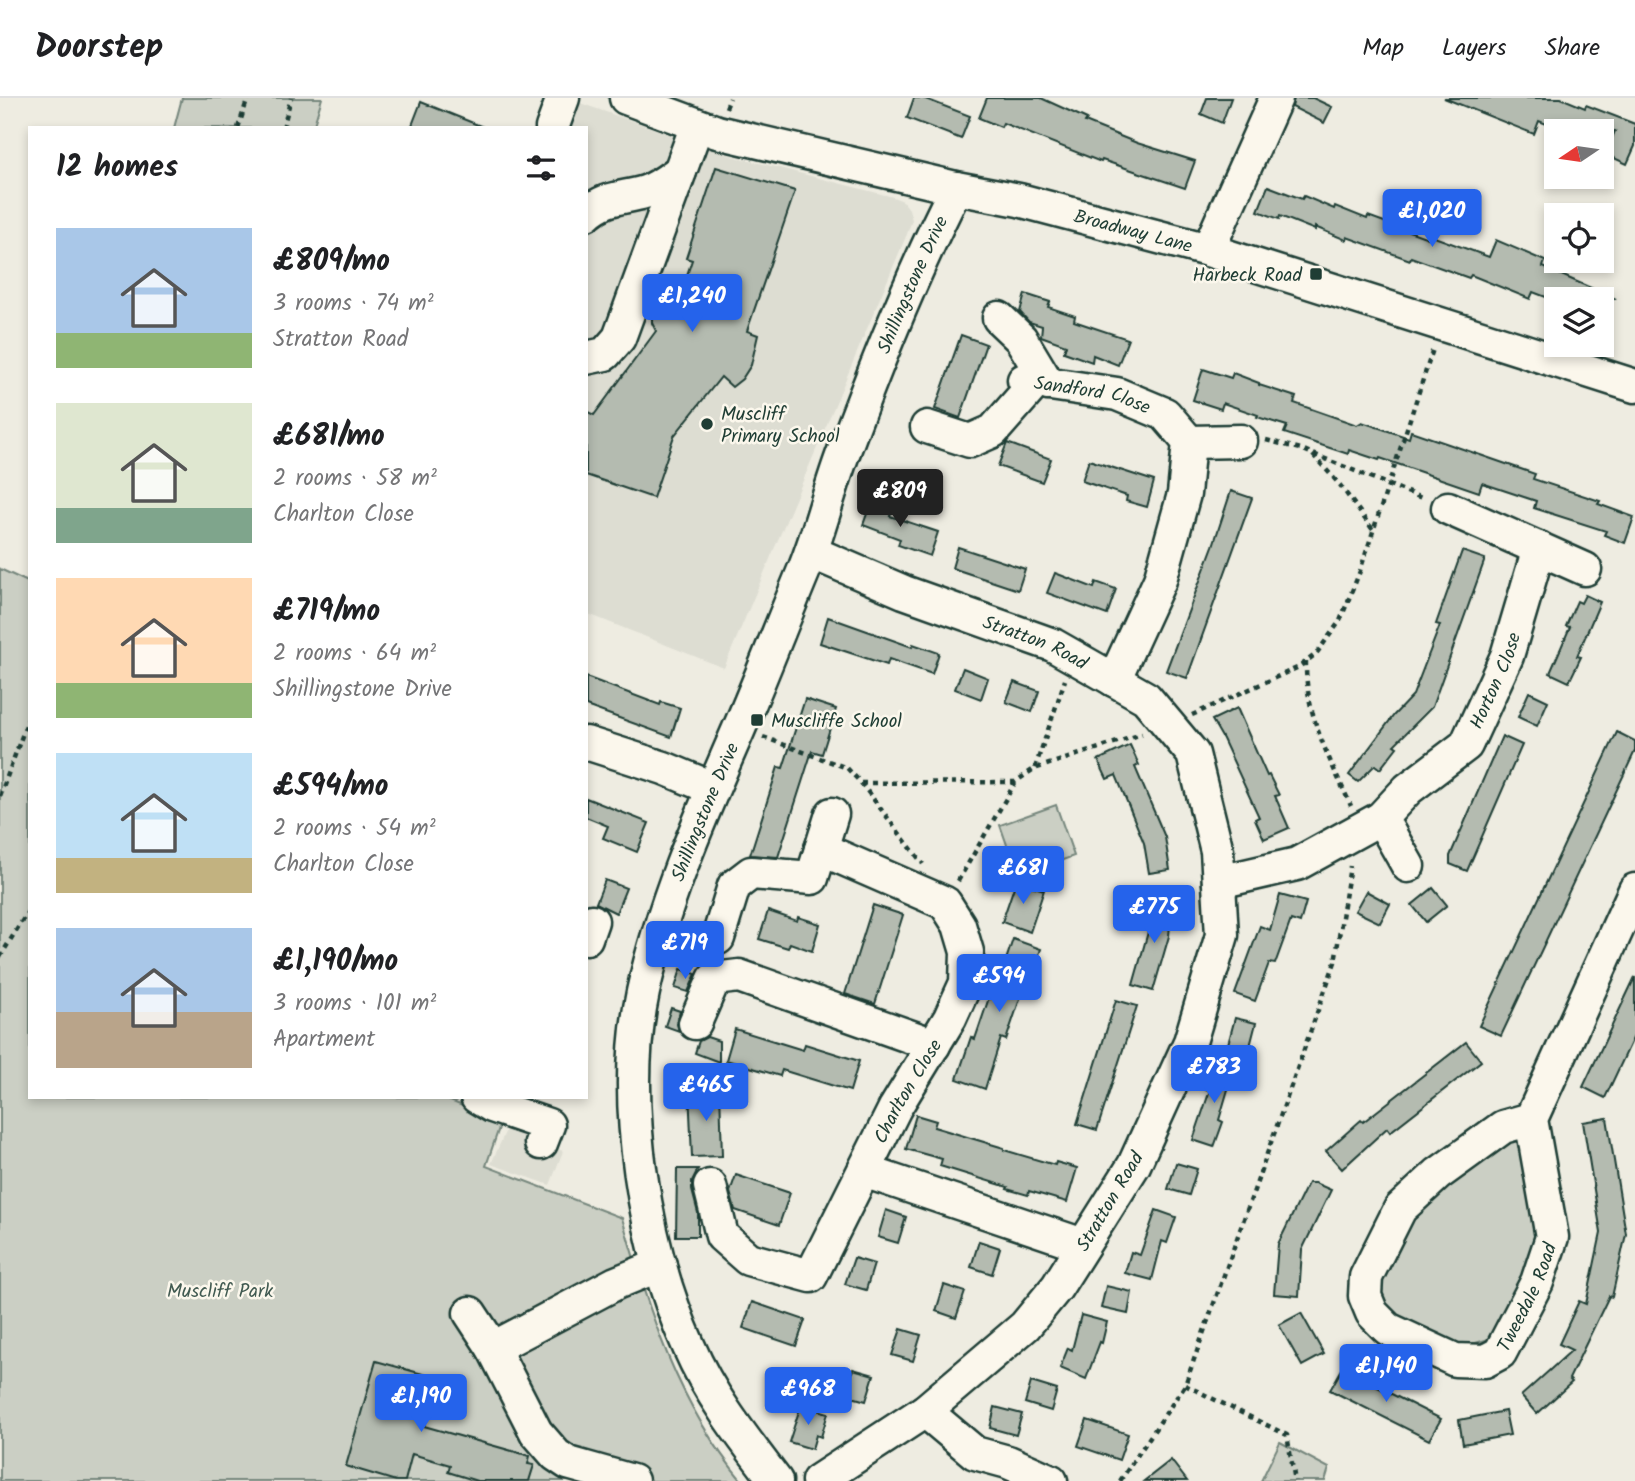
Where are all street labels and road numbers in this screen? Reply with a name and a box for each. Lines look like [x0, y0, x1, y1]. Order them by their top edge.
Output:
street label: Broadway Lane [1070, 202, 1196, 262]
street label: Shillingstone Drive [870, 211, 957, 358]
street label: Sandford Close [1032, 369, 1155, 424]
street label: Stratton Road [978, 608, 1093, 679]
street label: Horton Close [1462, 629, 1530, 734]
street label: Shillingstone Drive [664, 738, 748, 886]
street label: Charlton Close [867, 1033, 951, 1149]
street label: Stratton Road [1069, 1146, 1153, 1258]
street label: Tweedale Road [1490, 1239, 1566, 1358]

